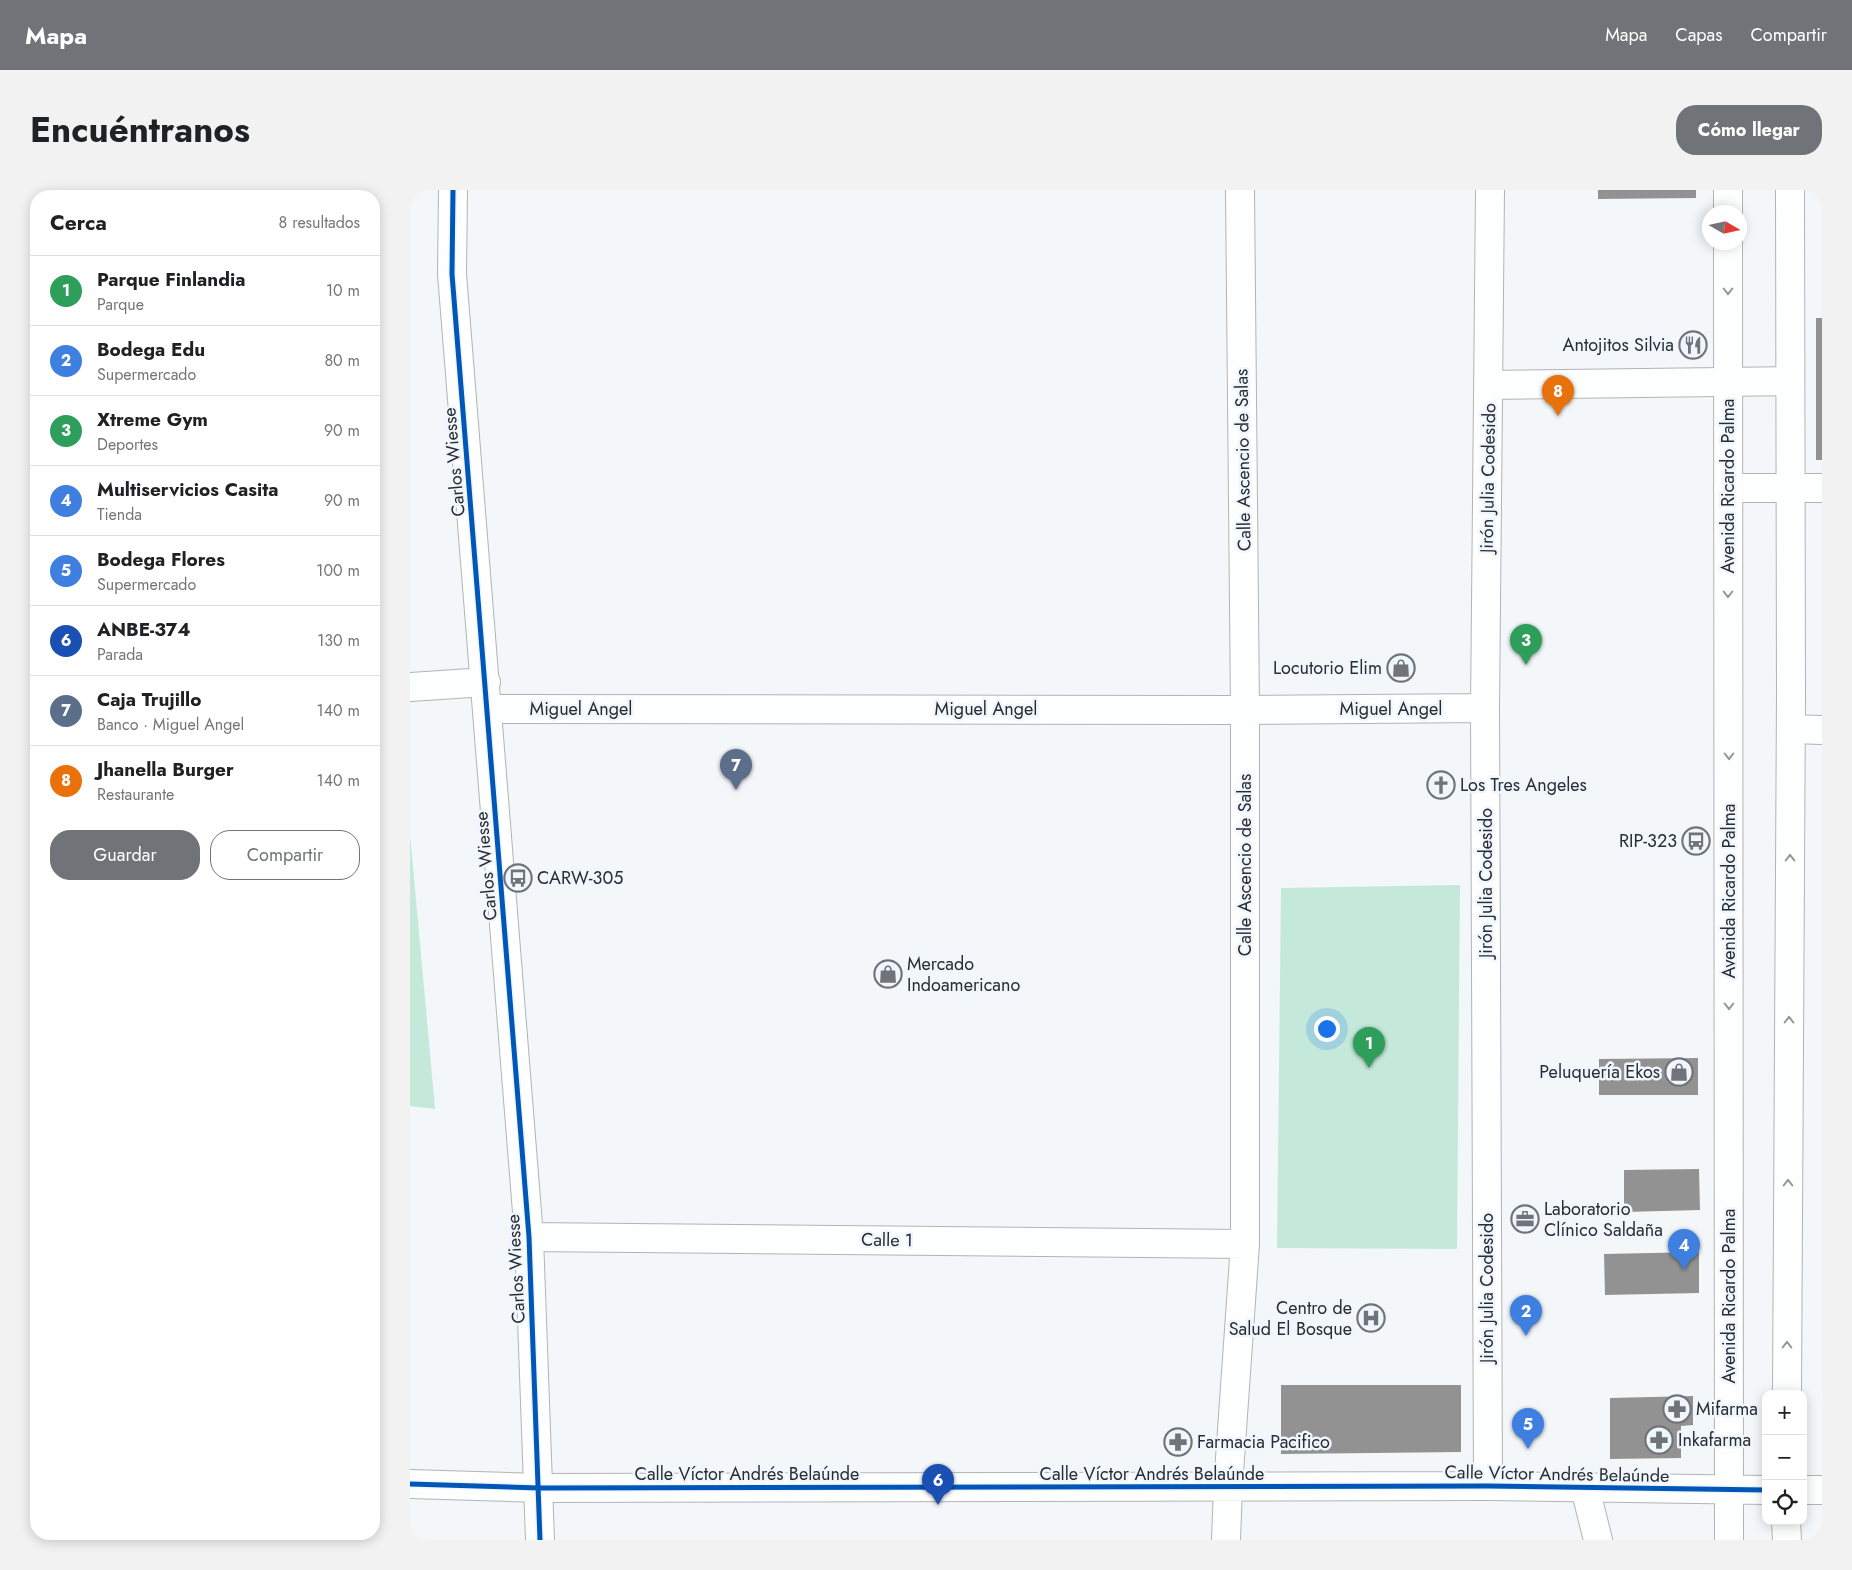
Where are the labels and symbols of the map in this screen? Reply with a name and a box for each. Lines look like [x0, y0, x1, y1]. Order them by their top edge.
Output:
north arrow [1702, 205, 1747, 250]
one-way arrow [1723, 288, 1733, 295]
restaurant icon: Antojitos Silvia [1678, 330, 1708, 360]
place label: Antojitos Silvia [1563, 332, 1674, 358]
street label: Calle Ascencio de Salas [1228, 369, 1258, 551]
pin: 8 [1542, 375, 1574, 416]
street label: Avenida Ricardo Palma [1715, 399, 1741, 573]
street label: Jirón Julia Codesido [1474, 403, 1502, 555]
street label: Carlos Wiesse [436, 406, 472, 518]
one-way arrow [1723, 590, 1733, 598]
pin: 3 [1510, 624, 1542, 665]
shop icon: Locutorio Elim [1386, 653, 1416, 683]
place label: Locutorio Elim [1273, 655, 1382, 681]
street label: Miguel Angel [530, 696, 632, 722]
street label: Miguel Angel [935, 696, 1037, 722]
street label: Miguel Angel [1340, 696, 1442, 722]
pin: 7 [720, 749, 752, 790]
one-way arrow [1724, 752, 1734, 760]
church icon: Los Tres Angeles [1426, 770, 1456, 800]
place label: Los Tres Angeles [1460, 772, 1587, 798]
street label: Calle Ascencio de Salas [1232, 774, 1258, 956]
street label: Avenida Ricardo Palma [1716, 804, 1742, 978]
street label: Jirón Julia Codesido [1473, 808, 1499, 960]
street label: Carlos Wiesse [468, 810, 504, 922]
bus stop icon: RIP-323 [1681, 826, 1711, 856]
place label: RIP-323 [1619, 828, 1677, 854]
one-way arrow [1785, 853, 1795, 861]
bus stop icon: CARW-305 [503, 863, 533, 893]
place label: CARW-305 [537, 865, 623, 891]
place label: Mercado Indoamericano [907, 951, 1020, 998]
shop icon: Mercado Indoamericano [873, 959, 903, 989]
one-way arrow [1724, 1002, 1734, 1010]
your location [1314, 1016, 1340, 1042]
one-way arrow [1784, 1016, 1794, 1024]
pin: 1 [1353, 1027, 1385, 1068]
shop icon: Peluquería Ekos [1664, 1057, 1694, 1087]
place label: Peluquería Ekos [1539, 1059, 1660, 1085]
one-way arrow [1783, 1178, 1793, 1186]
place label: Laboratorio Clínico Saldaña [1544, 1196, 1663, 1243]
office icon: Laboratorio Clínico Saldaña [1510, 1204, 1540, 1234]
street label: Avenida Ricardo Palma [1716, 1209, 1742, 1383]
street label: Jirón Julia Codesido [1474, 1213, 1500, 1365]
street label: Carlos Wiesse [500, 1214, 532, 1324]
street label: Calle 1 [861, 1227, 913, 1253]
pin: 4 [1668, 1229, 1700, 1270]
place label: Centro de Salud El Bosque [1229, 1295, 1352, 1342]
pin: 2 [1510, 1295, 1542, 1336]
hospital icon: Centro de Salud El Bosque [1356, 1303, 1386, 1333]
one-way arrow [1782, 1341, 1792, 1348]
pharmacy icon: Mifarma [1662, 1394, 1692, 1424]
place label: Mifarma [1696, 1396, 1758, 1422]
pin: 5 [1512, 1408, 1544, 1449]
pharmacy icon: Inkafarma [1644, 1425, 1674, 1455]
pharmacy icon: Farmacia Pacifico [1163, 1427, 1193, 1457]
place label: Inkafarma [1678, 1427, 1751, 1453]
place label: Farmacia Pacifico [1197, 1429, 1330, 1455]
street label: Calle Víctor Andrés Belaúnde [1444, 1459, 1670, 1489]
street label: Calle Víctor Andrés Belaúnde [635, 1461, 859, 1487]
street label: Calle Víctor Andrés Belaúnde [1040, 1461, 1264, 1487]
pin: 6 [922, 1464, 954, 1505]

